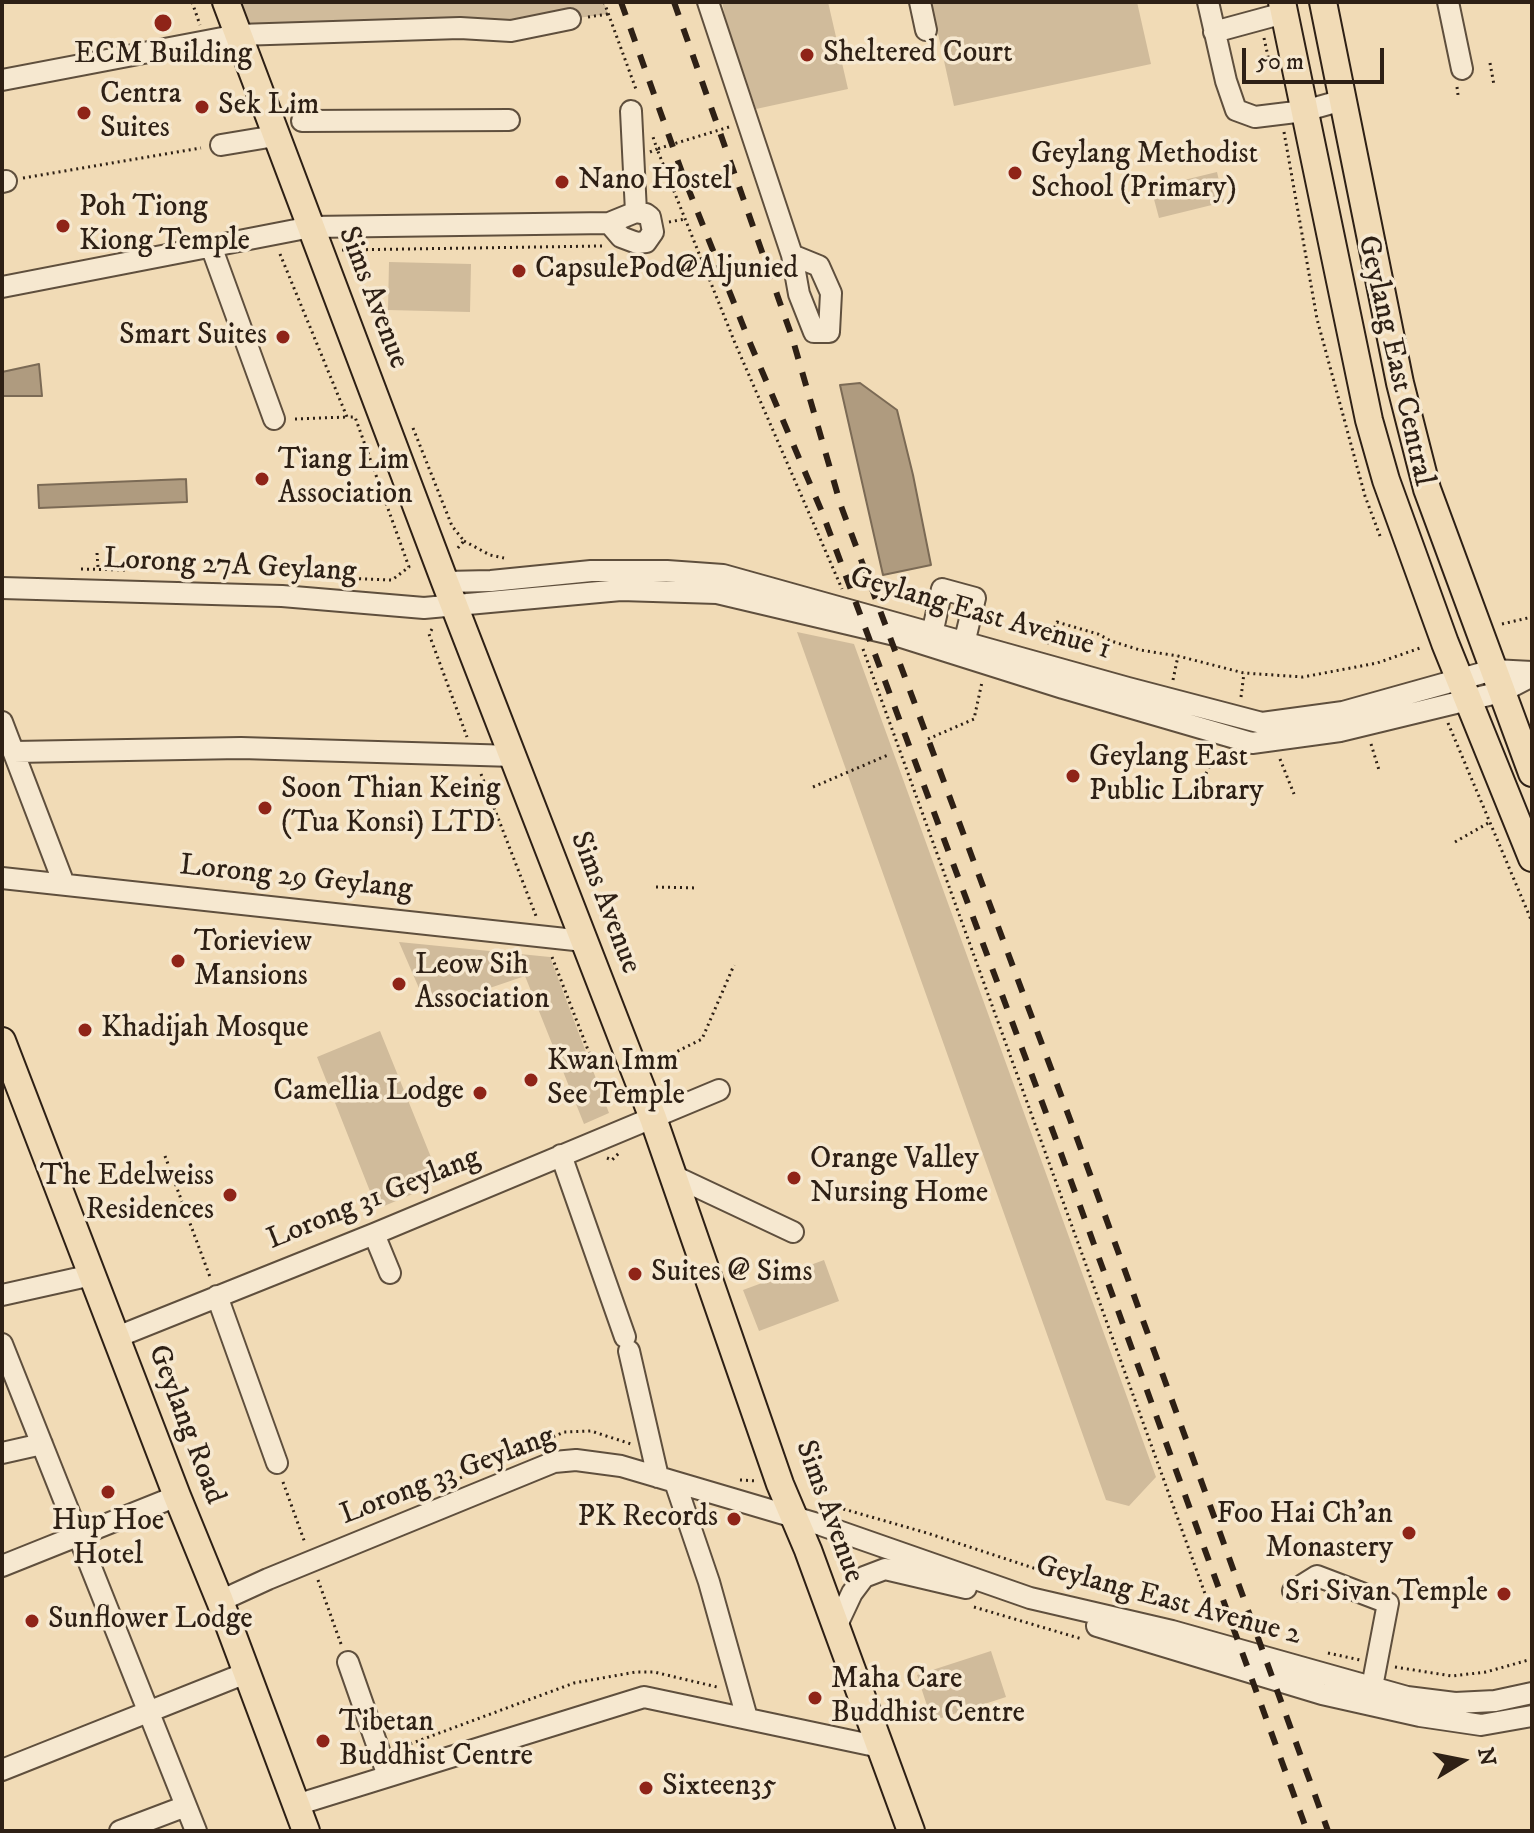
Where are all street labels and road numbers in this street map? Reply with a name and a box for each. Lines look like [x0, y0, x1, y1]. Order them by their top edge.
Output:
street label: Sims Avenue [329, 222, 415, 374]
street label: Geylang East Central [1348, 232, 1440, 490]
street label: Lorong 27A Geylang [103, 542, 357, 592]
street label: Geylang East Avenue 1 [845, 561, 1115, 669]
street label: Sims Avenue [561, 827, 647, 979]
street label: Lorong 29 Geylang [178, 849, 414, 909]
street label: Lorong 31 Geylang [262, 1141, 486, 1259]
street label: Geylang Road [138, 1340, 232, 1510]
street label: Lorong 33 Geylang [336, 1420, 560, 1534]
street label: Sims Avenue [786, 1436, 870, 1588]
street label: Geylang East Avenue 2 [1031, 1549, 1305, 1655]

